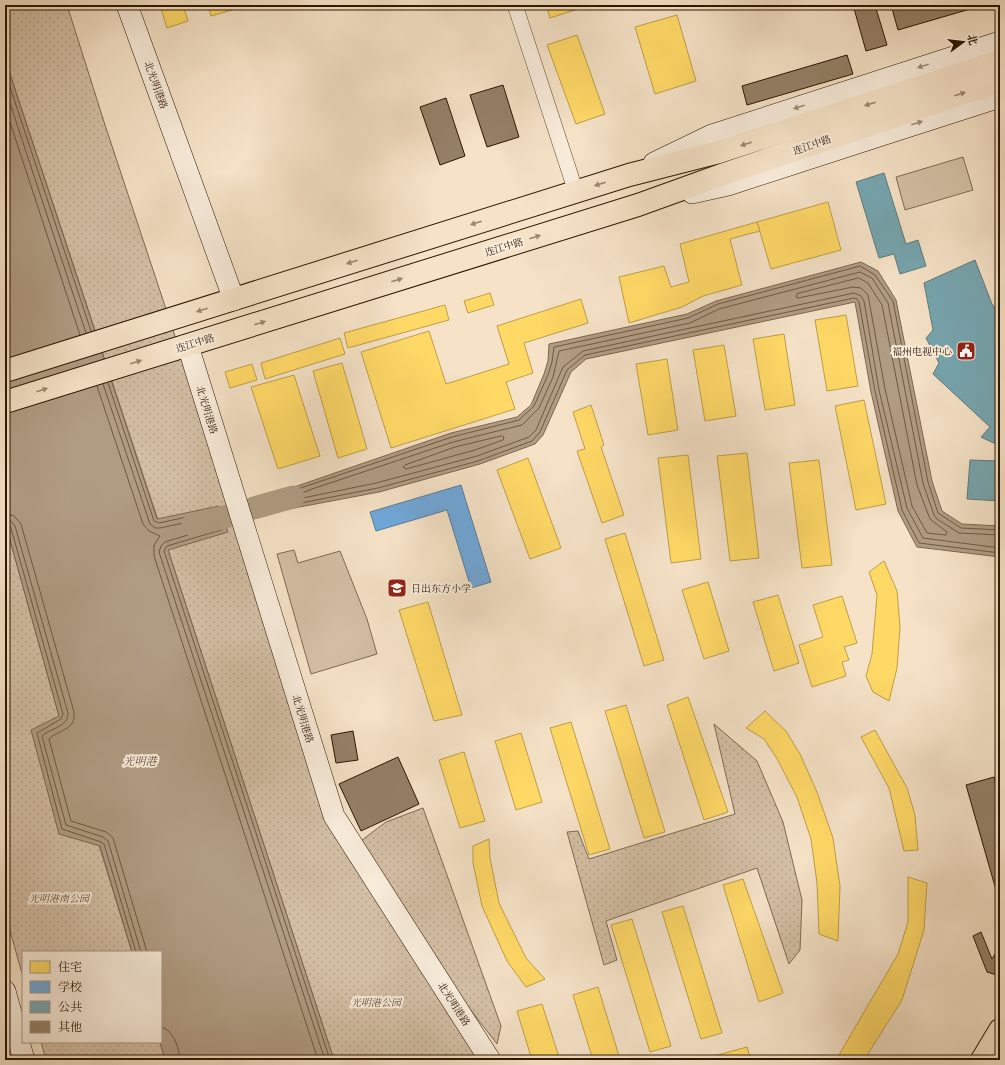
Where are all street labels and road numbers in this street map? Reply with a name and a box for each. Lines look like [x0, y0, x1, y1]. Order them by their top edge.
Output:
street label: 北光明港路 [141, 59, 171, 111]
street label: 连江中路 [791, 132, 833, 158]
street label: 连江中路 [483, 235, 525, 259]
street label: 连江中路 [174, 331, 216, 355]
street label: 北光明港路 [193, 384, 221, 436]
street label: 北光明港路 [289, 693, 317, 745]
street label: 北光明港路 [435, 979, 473, 1029]

